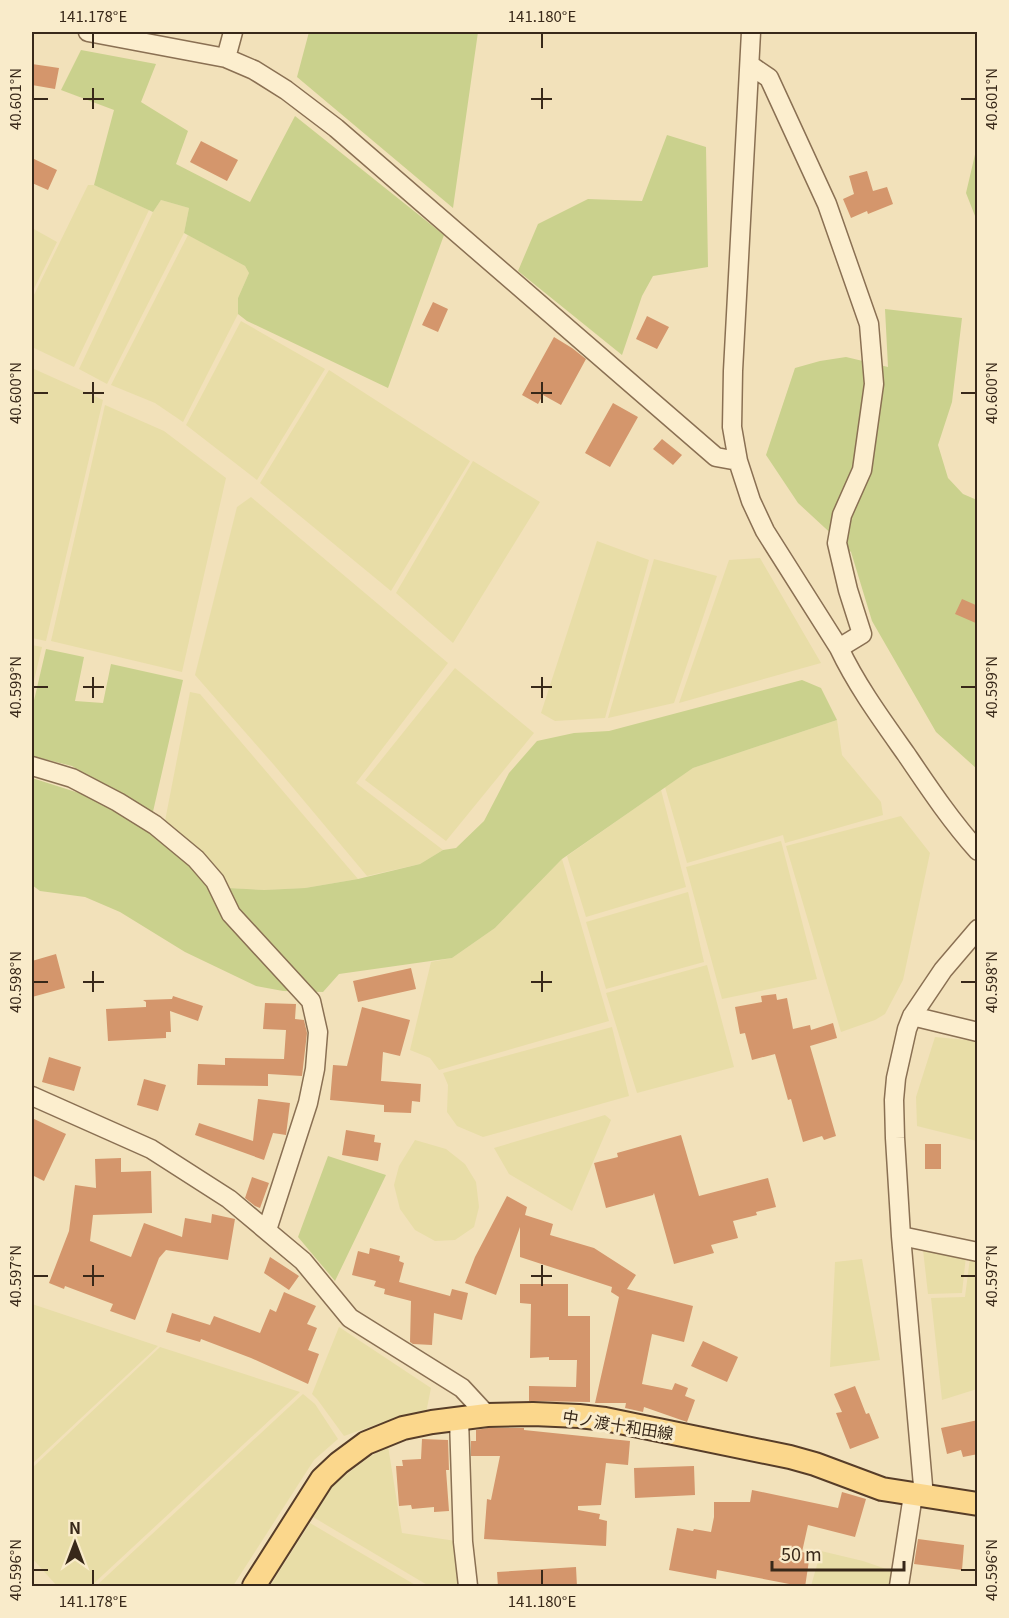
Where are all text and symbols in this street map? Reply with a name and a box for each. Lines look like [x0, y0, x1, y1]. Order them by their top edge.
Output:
text: 141.178°E [59, 5, 127, 26]
text: 141.180°E [508, 5, 576, 26]
text: 40.601°N [4, 68, 25, 130]
text: 40.601°N [980, 68, 1001, 130]
text: 40.600°N [4, 362, 25, 424]
text: 40.600°N [980, 362, 1001, 424]
text: 40.599°N [4, 656, 25, 718]
text: 40.599°N [980, 656, 1001, 718]
text: 40.598°N [4, 951, 25, 1013]
text: 40.598°N [980, 951, 1001, 1013]
text: 40.597°N [4, 1245, 25, 1307]
text: 40.597°N [980, 1245, 1001, 1307]
street label: 中ノ渡十和田線 [561, 1403, 675, 1445]
north arrow [45, 1513, 105, 1573]
text: N [69, 1515, 81, 1539]
scale bar [772, 1534, 904, 1572]
text: 40.596°N [4, 1539, 25, 1601]
text: 40.596°N [980, 1539, 1001, 1601]
text: 50 m [781, 1540, 822, 1566]
text: 141.178°E [59, 1590, 127, 1611]
text: 141.180°E [508, 1590, 576, 1611]

